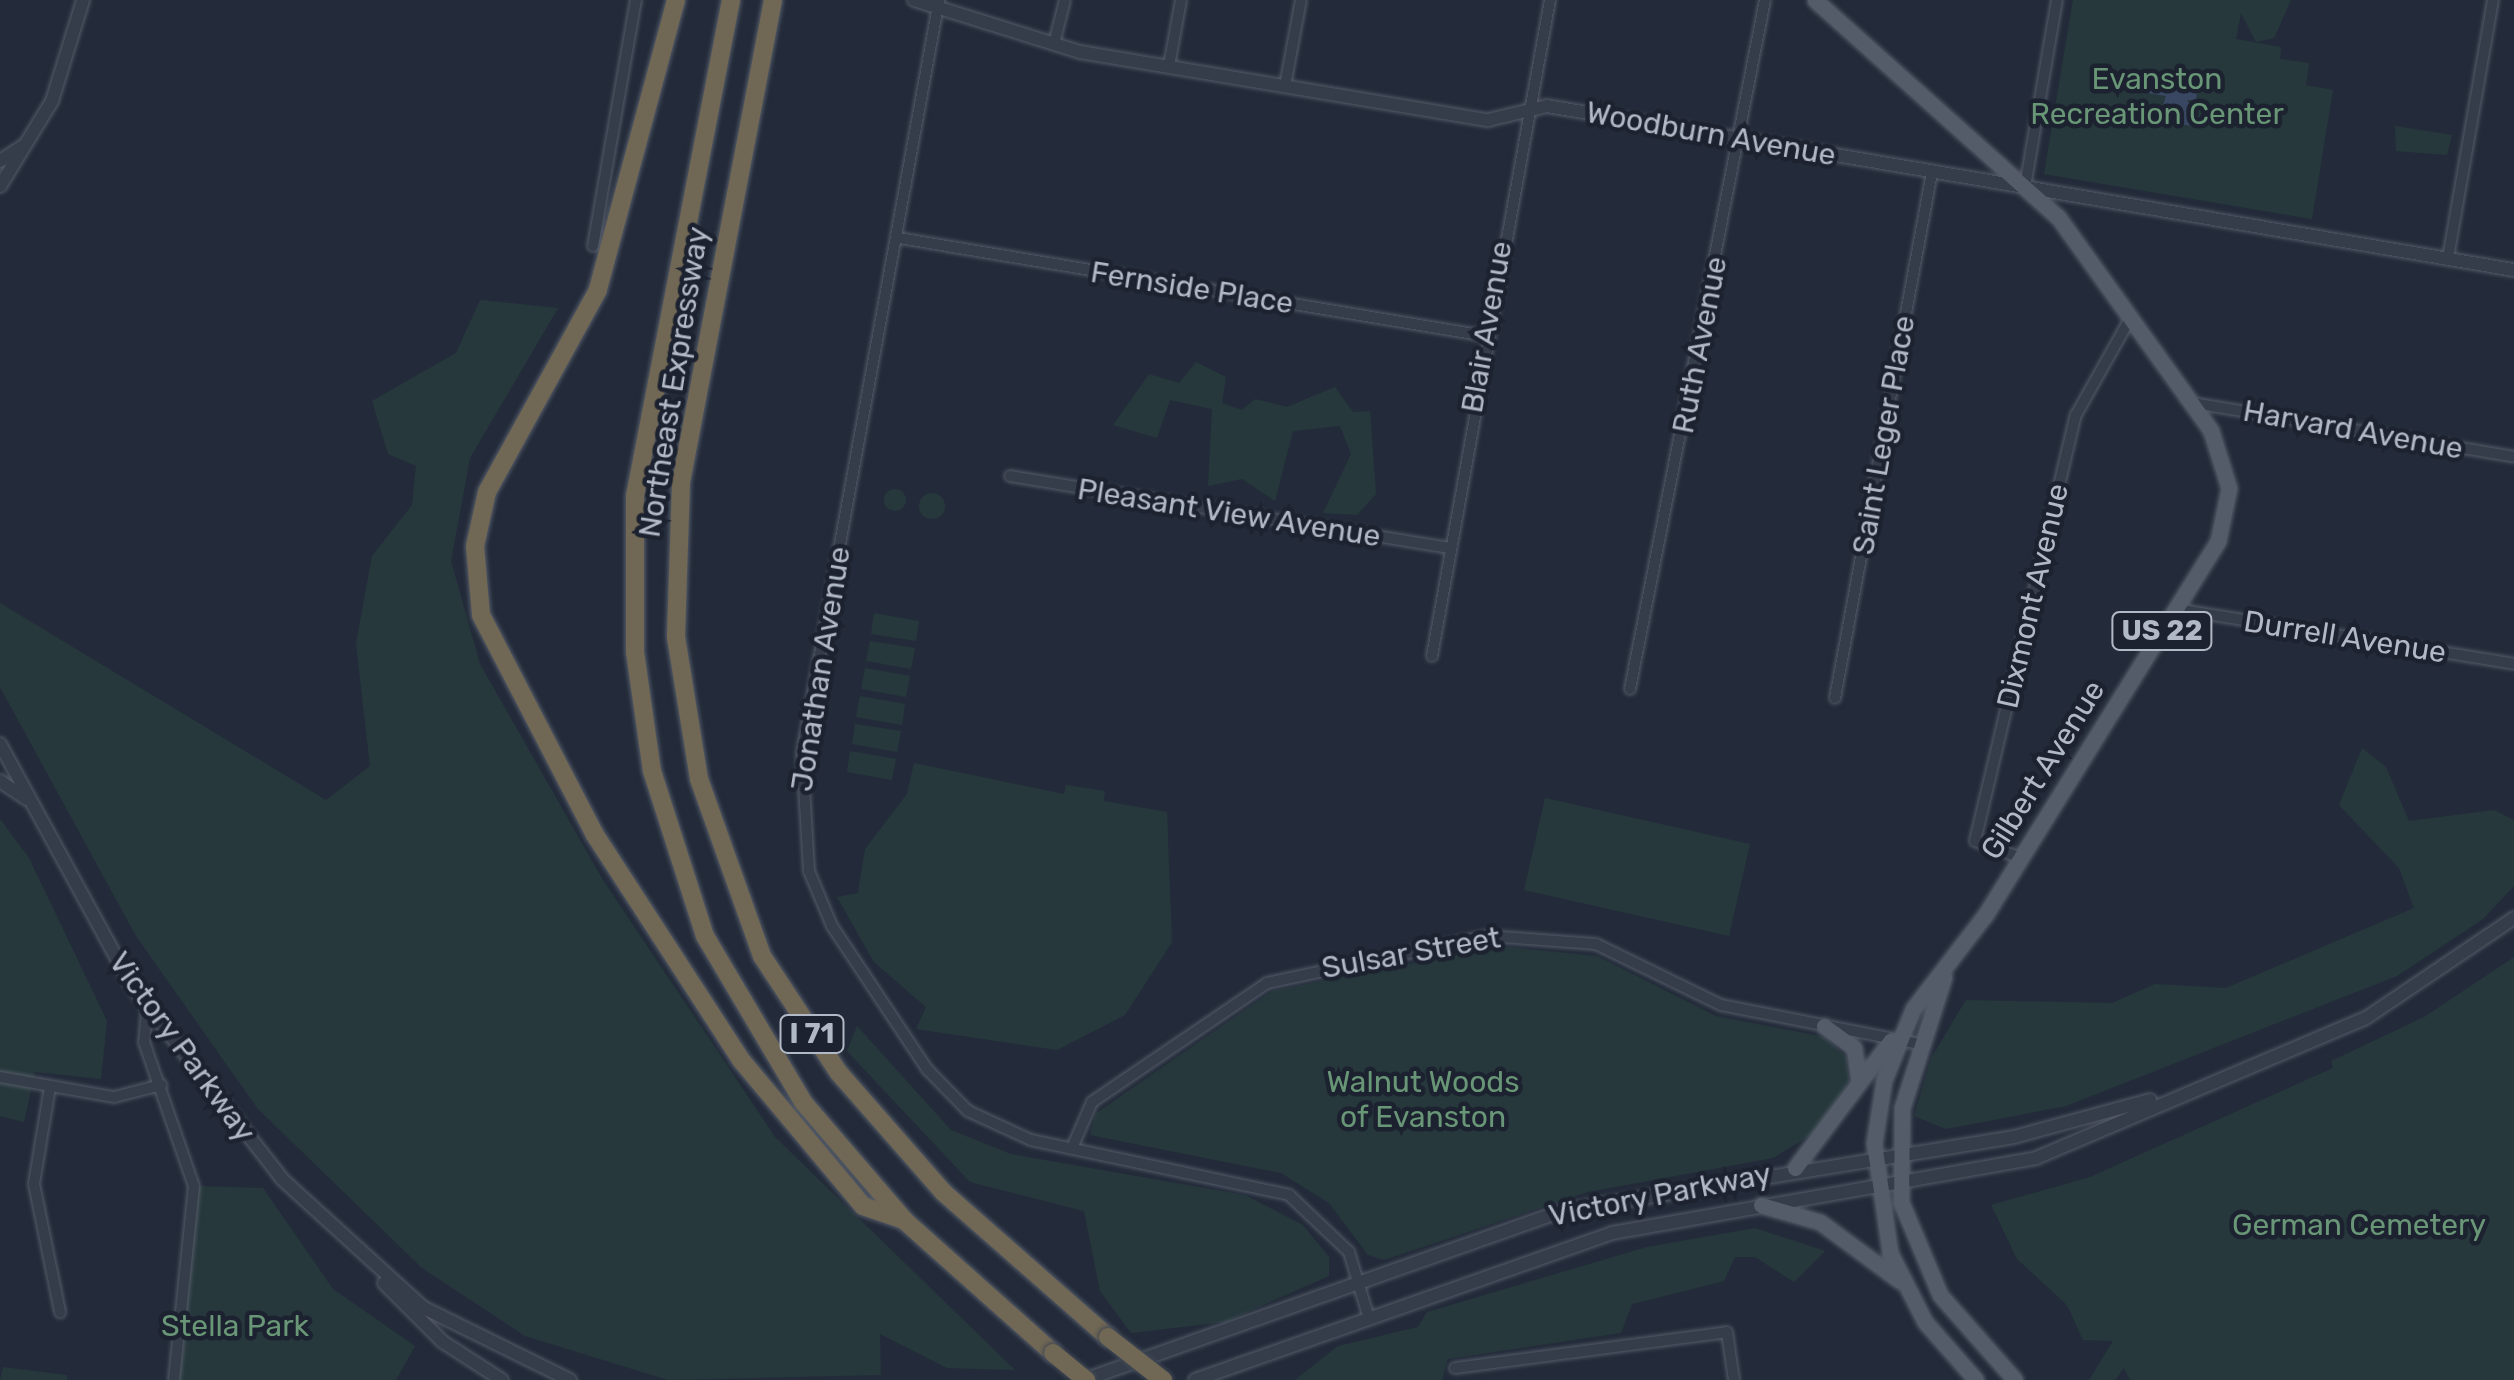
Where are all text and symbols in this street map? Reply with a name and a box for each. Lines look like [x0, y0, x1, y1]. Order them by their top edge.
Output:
park label: Evanston Recreation Center [2030, 61, 2284, 132]
street label: Woodburn Avenue [1583, 94, 1839, 174]
street label: Northeast Expressway [632, 224, 716, 540]
street label: Blair Avenue [1454, 238, 1520, 416]
street label: Ruth Avenue [1665, 253, 1735, 437]
street label: Fernside Place [1088, 254, 1296, 322]
street label: Saint Leger Place [1845, 312, 1923, 558]
street label: Harvard Avenue [2240, 393, 2466, 467]
street label: Pleasant View Avenue [1074, 471, 1384, 555]
street label: Dixmont Avenue [1990, 480, 2076, 712]
street label: Jonathan Avenue [784, 544, 858, 794]
street label: Durrell Avenue [2241, 603, 2449, 671]
road number: US 22 [2110, 608, 2214, 654]
street label: Gilbert Avenue [1973, 673, 2113, 867]
street label: Sulsar Street [1319, 920, 1503, 986]
street label: Victory Parkway [101, 945, 263, 1149]
road number: I 71 [780, 1011, 844, 1057]
park label: Walnut Woods of Evanston [1326, 1064, 1520, 1134]
street label: Victory Parkway [1545, 1156, 1775, 1234]
park label: German Cemetery [2232, 1207, 2486, 1243]
park label: Stella Park [161, 1308, 309, 1344]

